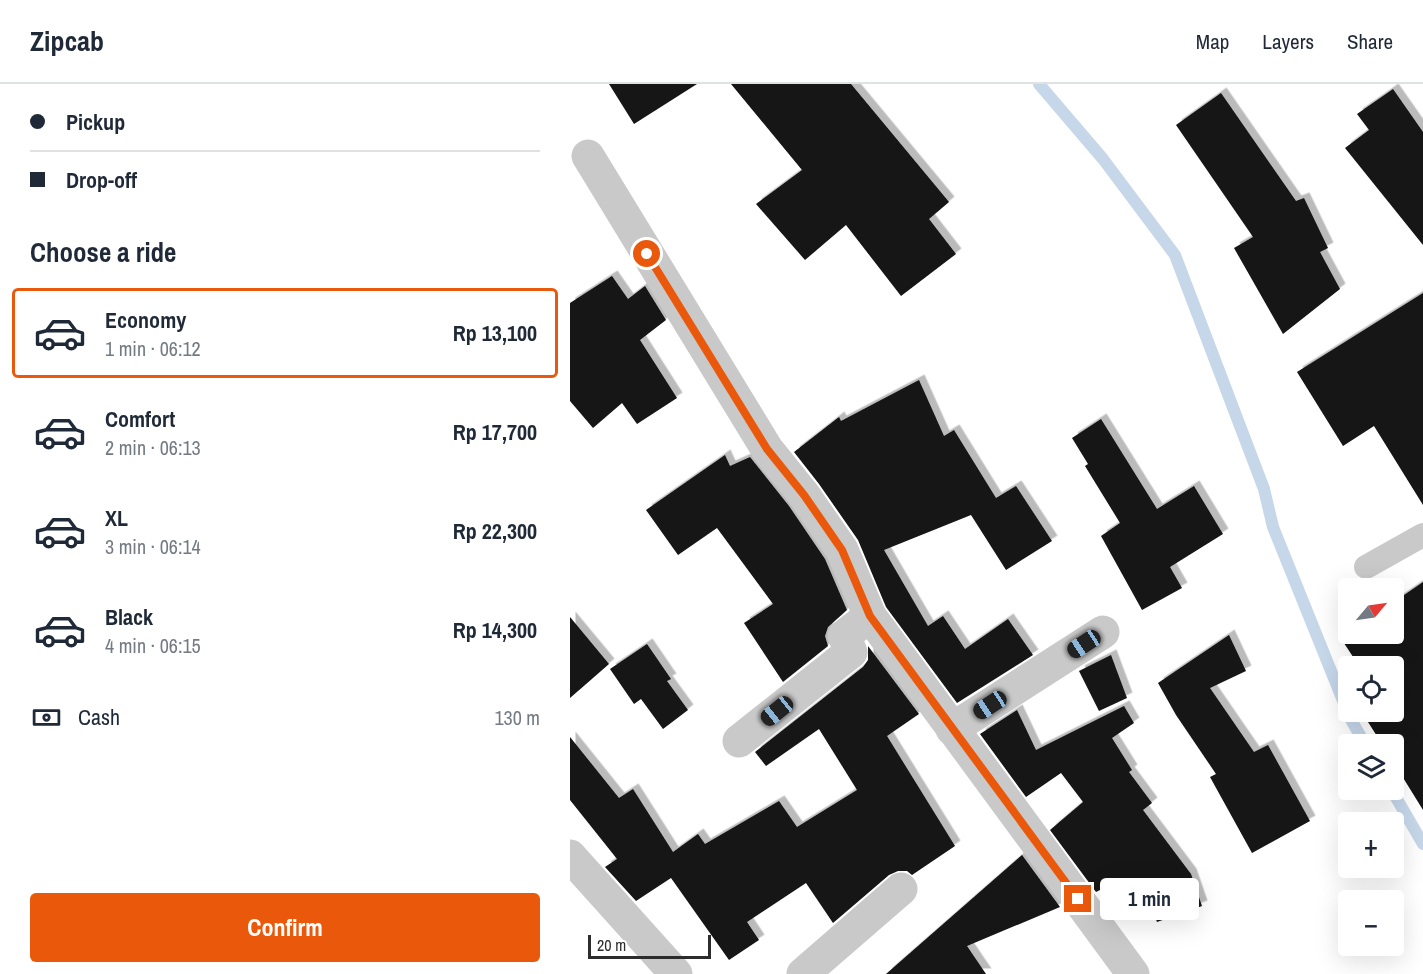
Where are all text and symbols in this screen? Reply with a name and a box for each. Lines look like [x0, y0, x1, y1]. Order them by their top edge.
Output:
text: Zipcab [30, 22, 104, 60]
text: Map [1196, 27, 1229, 56]
text: Layers [1262, 27, 1314, 56]
text: Share [1347, 27, 1393, 56]
text: Pickup [66, 107, 125, 137]
text: Drop-off [66, 165, 137, 195]
text: Choose a ride [30, 234, 176, 270]
route start [633, 240, 660, 267]
text: Economy [105, 305, 186, 335]
icon: car [33, 306, 87, 360]
text: Rp 13,100 [453, 318, 537, 348]
text: 1 min · 06:12 [105, 335, 201, 362]
text: Comfort [105, 404, 175, 434]
icon: car [33, 405, 87, 459]
text: Rp 17,700 [453, 417, 537, 447]
text: 2 min · 06:13 [105, 434, 201, 461]
text: XL [105, 503, 128, 533]
icon: car [33, 504, 87, 558]
text: Rp 22,300 [453, 516, 537, 546]
text: 3 min · 06:14 [105, 533, 201, 560]
north arrow [1338, 578, 1404, 644]
map controls [1338, 578, 1404, 956]
text: Black [105, 602, 153, 632]
icon: car [33, 603, 87, 657]
text: Rp 14,300 [453, 615, 537, 645]
car [1064, 627, 1104, 661]
text: 4 min · 06:15 [105, 632, 201, 659]
button: locate [1338, 656, 1404, 722]
car [970, 688, 1010, 722]
car [757, 693, 797, 729]
icon: cash [30, 701, 63, 734]
text: Cash [78, 702, 120, 732]
text: 130 m [494, 704, 540, 731]
button: layers [1338, 734, 1404, 800]
button: + [1338, 812, 1404, 878]
callout: 1 min [1099, 878, 1198, 920]
route end [1064, 885, 1091, 912]
text: 1 min [1128, 885, 1171, 912]
button: − [1338, 890, 1404, 956]
button: Confirm [30, 893, 540, 962]
scale bar [588, 932, 711, 960]
text: 20 m [597, 934, 626, 956]

